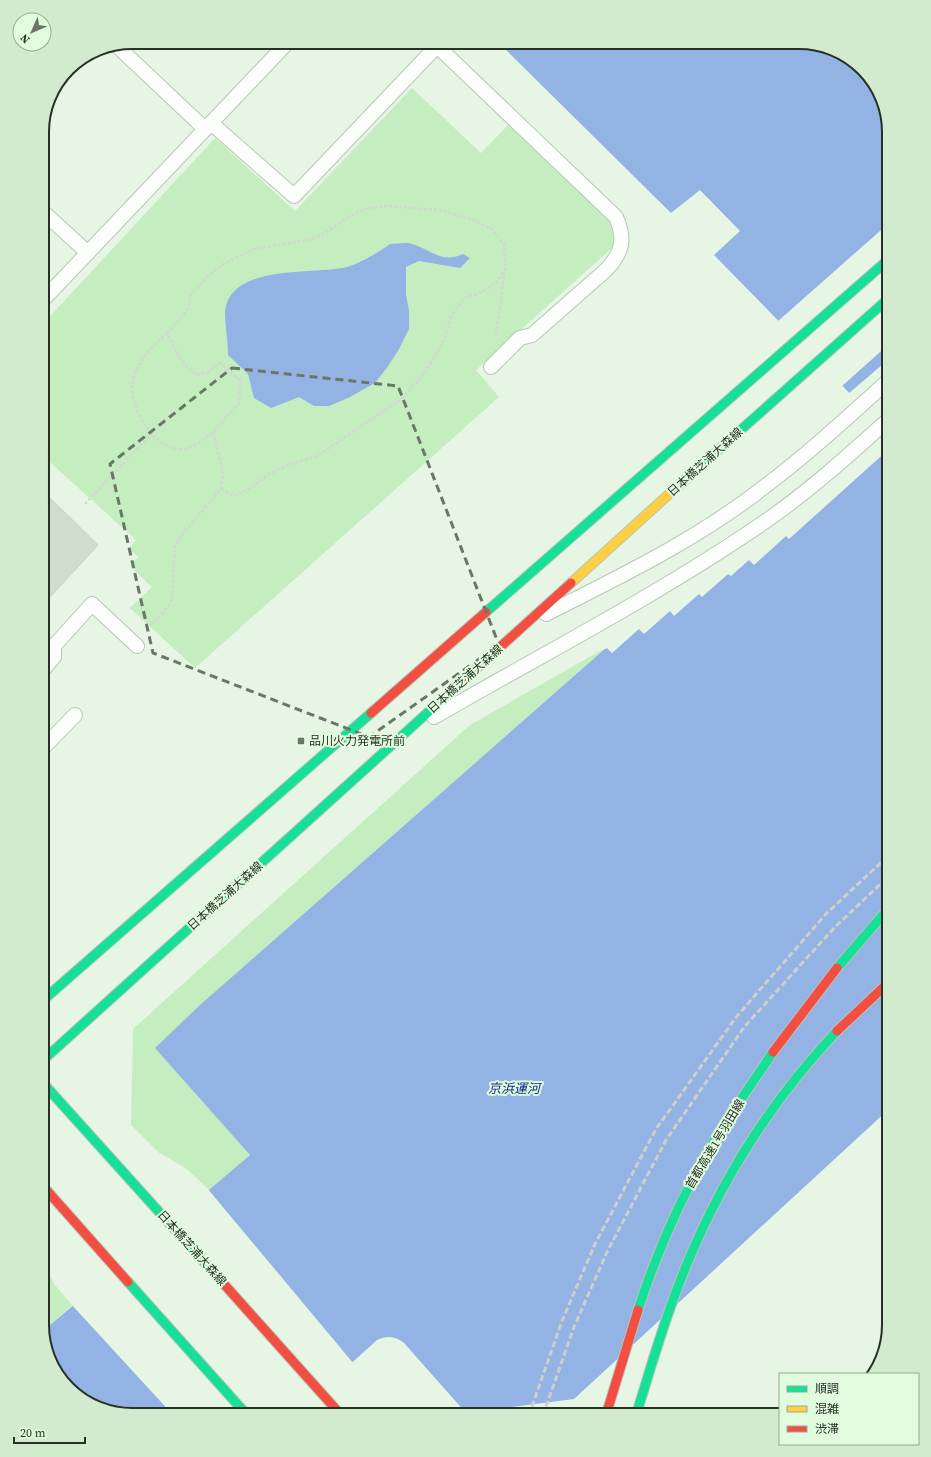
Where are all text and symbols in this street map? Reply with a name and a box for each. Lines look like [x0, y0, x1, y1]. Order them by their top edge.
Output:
north arrow [12, 12, 52, 52]
text: N [17, 31, 33, 47]
street label: 日本橋芝浦大森線 [664, 424, 746, 500]
street label: 日本橋芝浦大森線 [424, 641, 506, 717]
place label: 品川火力発電所前 [309, 733, 405, 749]
marker: 品川火力発電所前 [296, 736, 306, 746]
street label: 日本橋芝浦大森線 [184, 858, 266, 934]
water label: 京浜運河 [488, 1080, 543, 1097]
street label: 首都高速1号羽田線 [682, 1096, 748, 1192]
street label: 日本橋芝浦大森線 [154, 1207, 230, 1289]
legend [779, 1373, 919, 1445]
text: 順調 [815, 1381, 839, 1397]
text: 混雑 [815, 1401, 839, 1417]
scale bar [14, 1419, 85, 1445]
text: 渋滞 [815, 1421, 839, 1437]
text: 20 m [20, 1425, 46, 1441]

